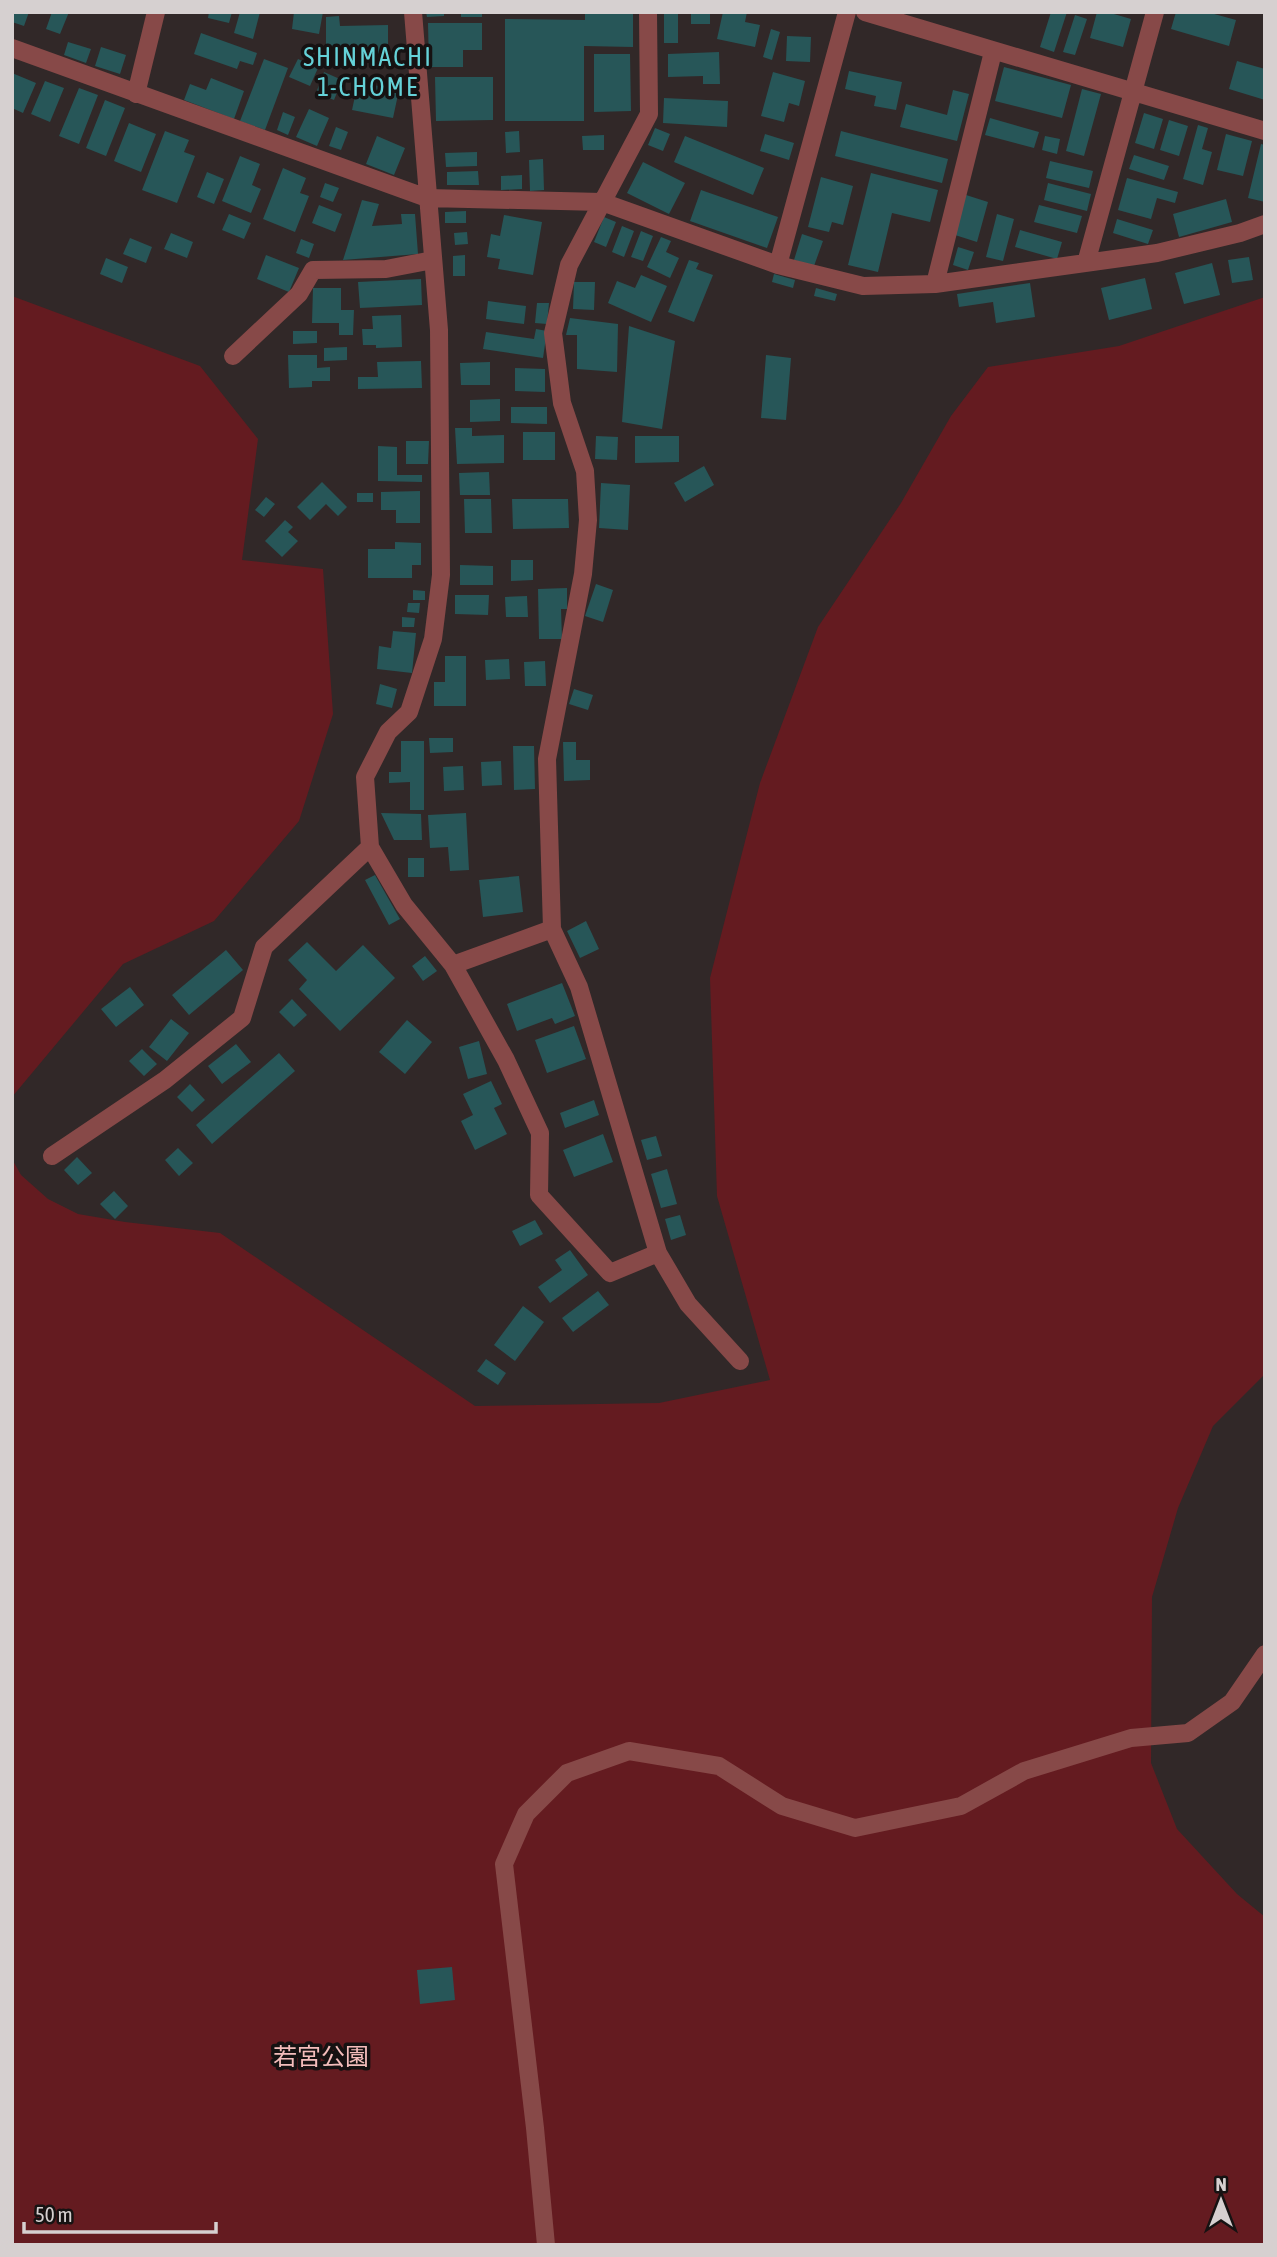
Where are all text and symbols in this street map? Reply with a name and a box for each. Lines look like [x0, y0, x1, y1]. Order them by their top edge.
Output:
district label: SHINMACHI 1-CHOME [303, 42, 433, 102]
park label: 若宮公園 [273, 2043, 369, 2070]
north arrow [1186, 2166, 1256, 2236]
text: N [1215, 2173, 1227, 2195]
scale bar [24, 2190, 217, 2234]
text: 50 m [35, 2202, 73, 2226]

